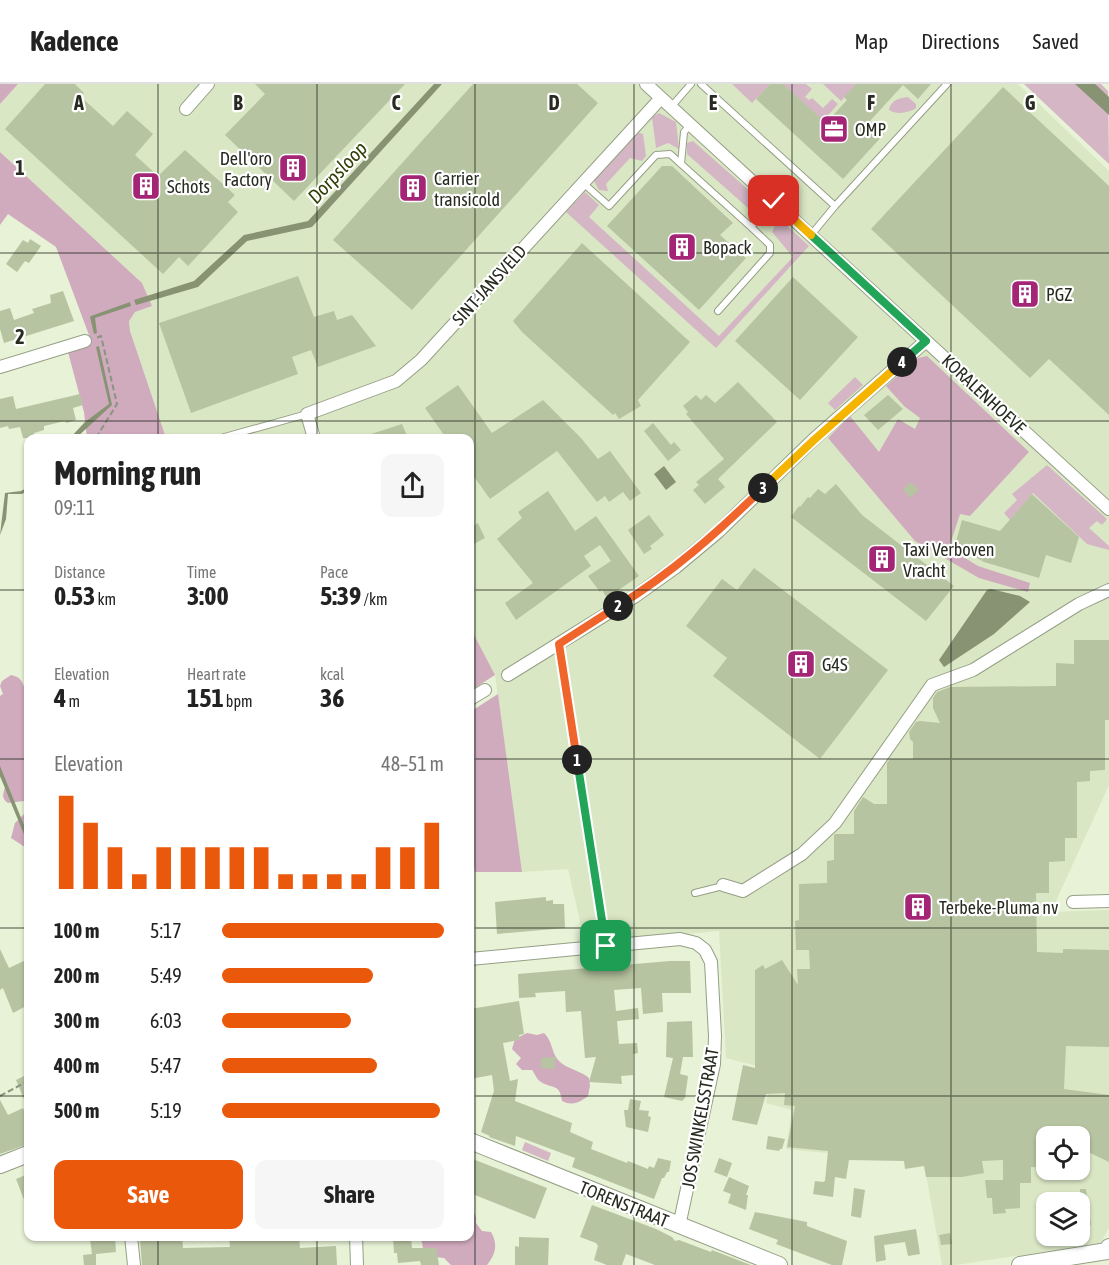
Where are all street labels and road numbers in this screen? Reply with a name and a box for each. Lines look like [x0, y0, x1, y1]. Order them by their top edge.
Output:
street label: SINT-JANSVELD [448, 241, 530, 329]
street label: KORALENHOEVE [938, 350, 1031, 438]
street label: JOS SWINKELSSTRAAT [677, 1046, 723, 1190]
street label: TORENSTRAAT [576, 1177, 672, 1231]

